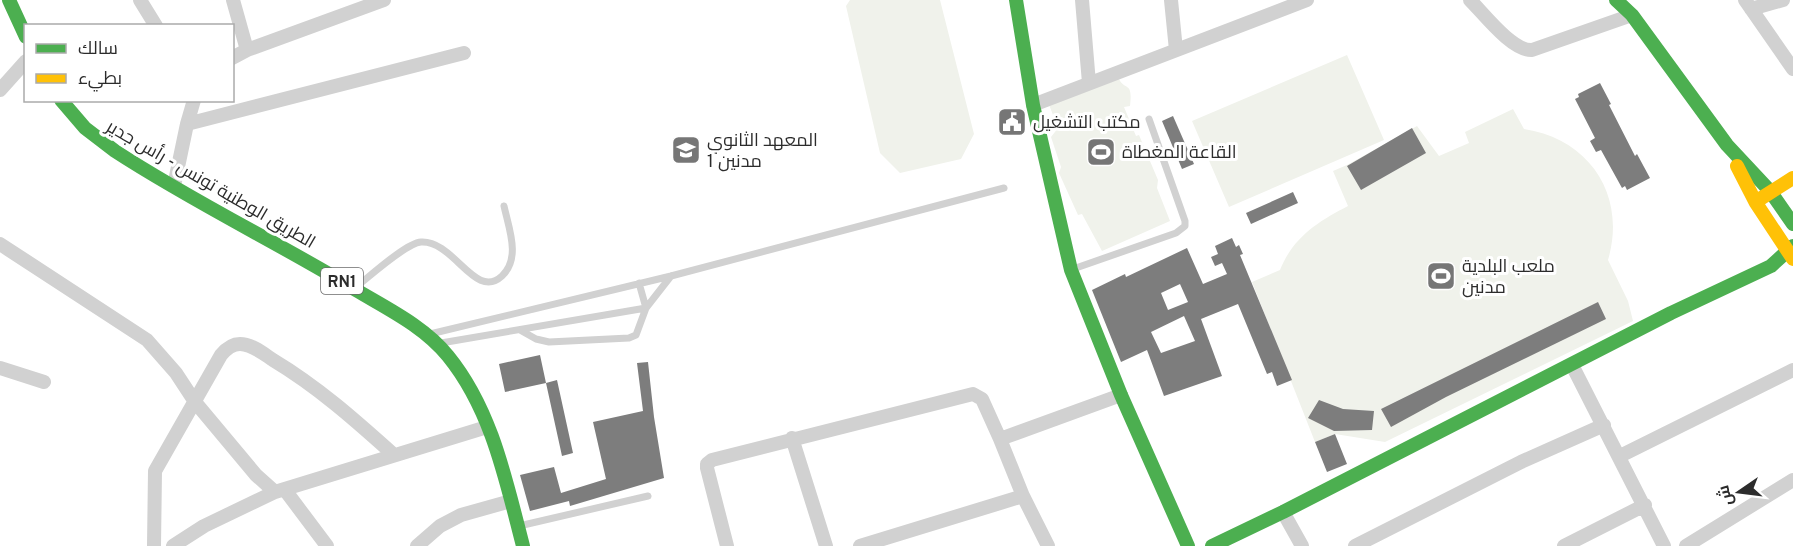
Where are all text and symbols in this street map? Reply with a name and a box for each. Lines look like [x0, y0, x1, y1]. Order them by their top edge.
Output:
legend [24, 24, 234, 102]
text: سالك [78, 38, 118, 61]
text: بطيء [78, 68, 122, 92]
public building icon: مكتب التشغيل [996, 106, 1028, 138]
place label: مكتب التشغيل [1033, 112, 1141, 135]
street label: الطريق الوطنية تونس - رأس جدير [101, 115, 319, 255]
place label: المعهد الثانوي مدنين 1 [707, 130, 818, 174]
school or university icon: المعهد الثانوي مدنين 1 [670, 134, 702, 166]
sports icon: القاعة المغطاة [1085, 136, 1117, 168]
place label: القاعة المغطاة [1122, 142, 1237, 165]
place label: ملعب البلدية مدنين [1462, 256, 1555, 300]
sports icon: ملعب البلدية مدنين [1425, 260, 1457, 292]
road number: RN1 [321, 268, 363, 294]
north arrow [1709, 462, 1769, 522]
text: ش [1714, 483, 1739, 508]

